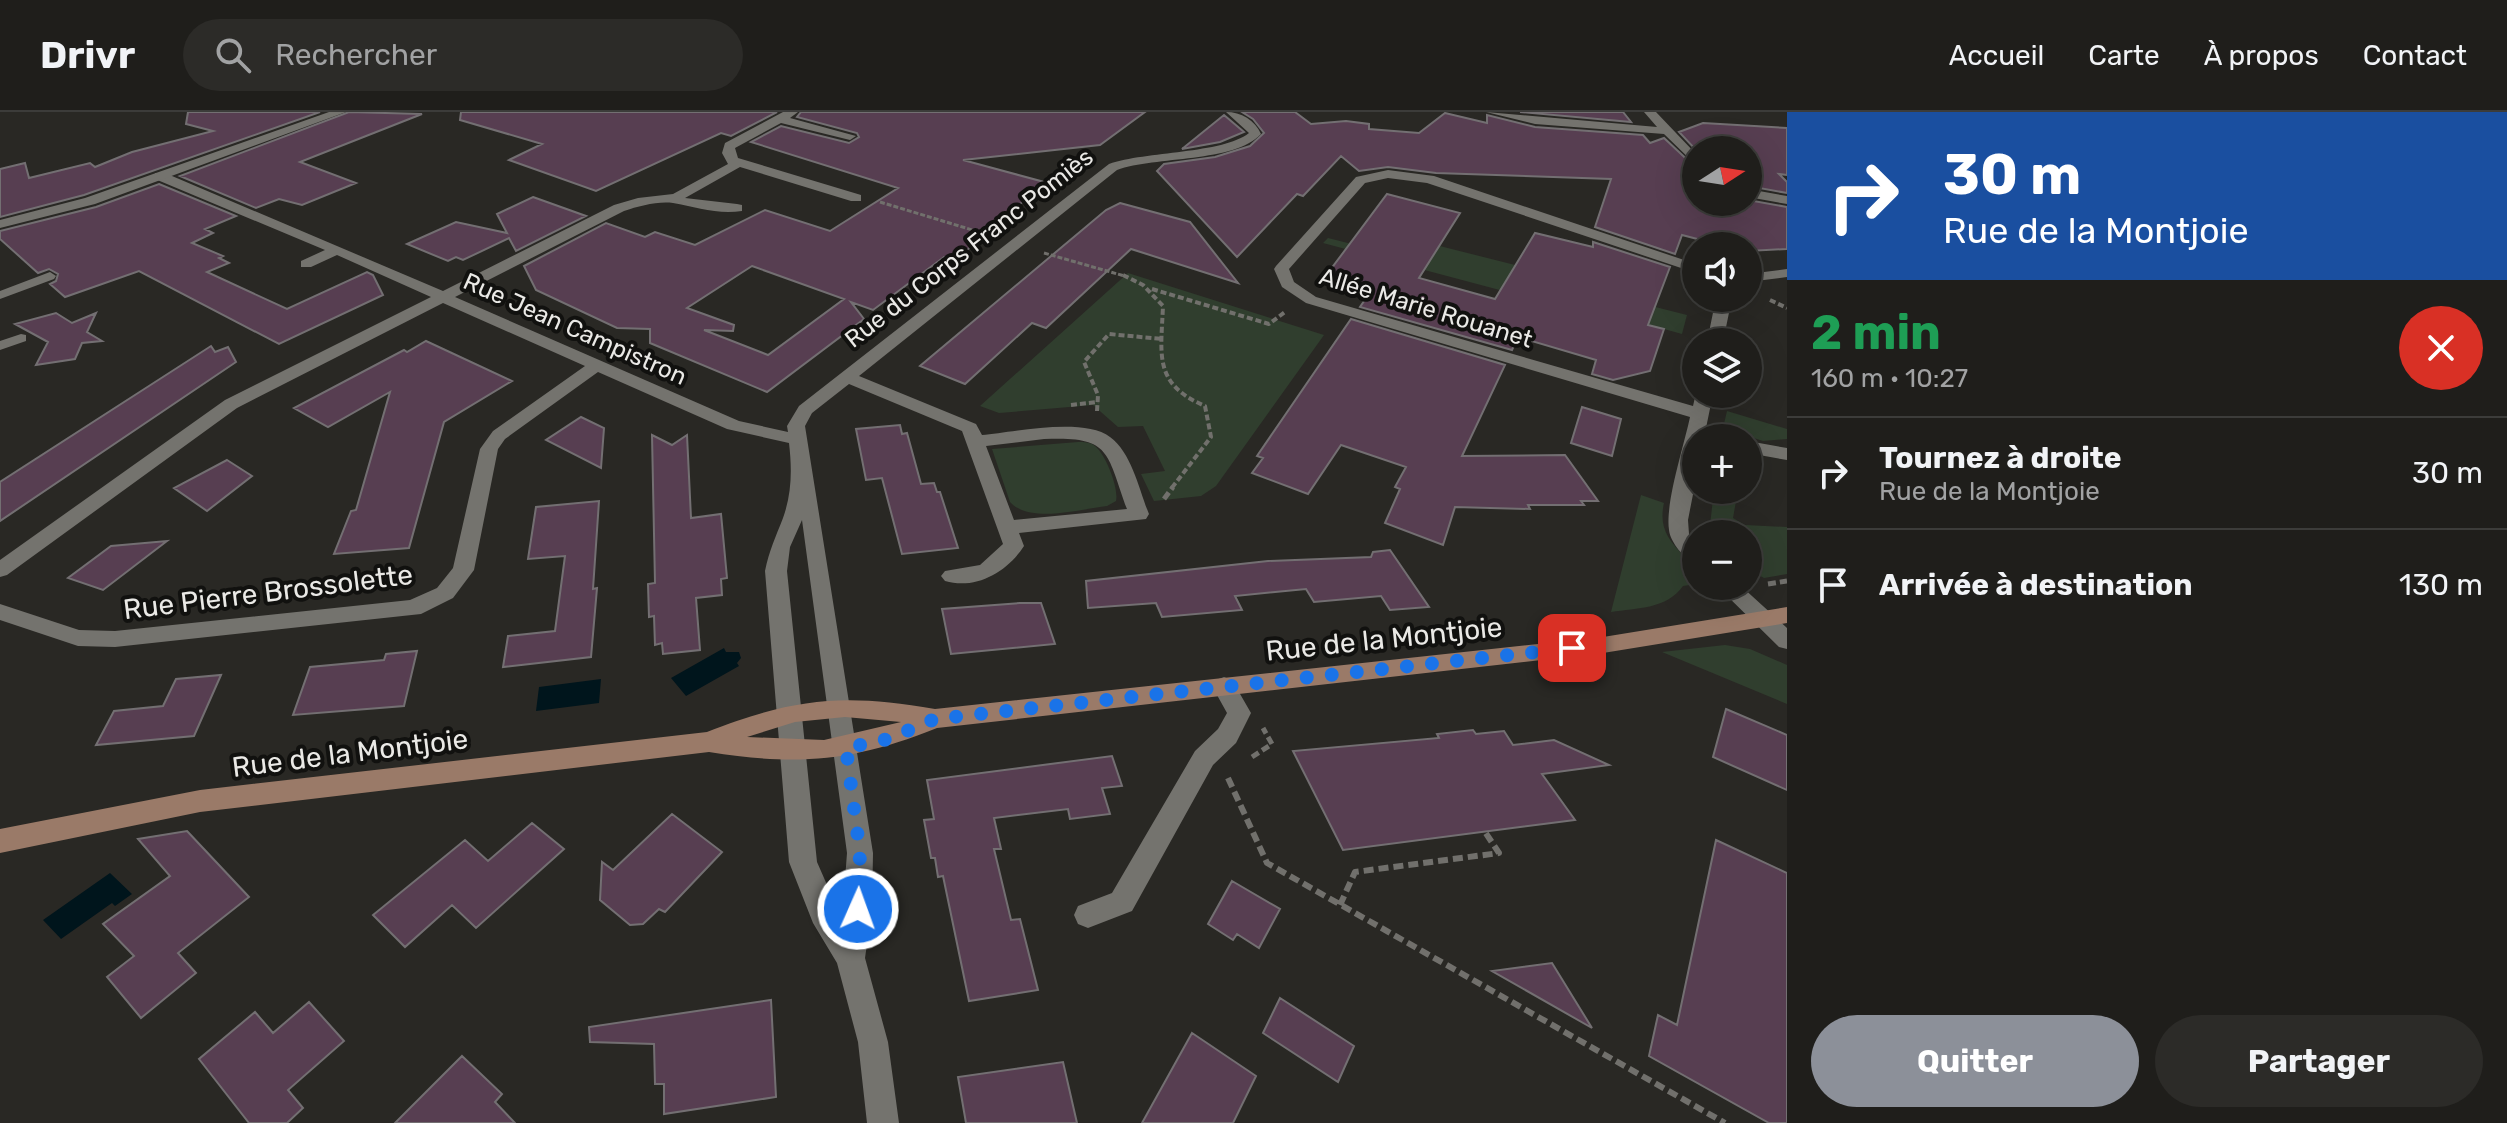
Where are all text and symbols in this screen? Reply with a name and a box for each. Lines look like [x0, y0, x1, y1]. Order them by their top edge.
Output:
search box [183, 19, 743, 91]
text: Drivr [40, 32, 135, 78]
icon: search [211, 33, 255, 77]
text: Rechercher [275, 37, 437, 73]
text: Accueil [1949, 39, 2044, 72]
text: Carte [2088, 39, 2160, 72]
text: À propos [2204, 39, 2319, 72]
text: Contact [2363, 39, 2467, 72]
north arrow [1682, 136, 1762, 216]
map controls [1682, 136, 1762, 600]
text: 30 m [1943, 142, 2081, 208]
street label: Rue du Corps Franc Pomiès [840, 143, 1098, 353]
icon: right [1811, 144, 1915, 248]
text: Rue de la Montjoie [1943, 209, 2249, 252]
button: sound [1682, 232, 1762, 312]
street label: Allée Marie Rouanet [1316, 262, 1536, 354]
street label: Rue Jean Campistron [459, 267, 691, 391]
text: 2 min [1811, 304, 1941, 361]
button: close [2399, 306, 2483, 390]
button: layers [1682, 328, 1762, 408]
text: 160 m · 10:27 [1811, 363, 1968, 394]
button: + [1682, 424, 1762, 504]
text: Tournez à droite [1879, 440, 2122, 476]
icon: right [1811, 451, 1855, 495]
text: 30 m [2412, 455, 2483, 491]
text: Rue de la Montjoie [1879, 476, 2100, 507]
button: − [1682, 520, 1762, 600]
street label: Rue Pierre Brossolette [121, 558, 415, 626]
icon: arrive [1811, 563, 1855, 607]
text: Arrivée à destination [1879, 567, 2193, 603]
text: 130 m [2399, 567, 2483, 603]
street label: Rue de la Montjoie [1264, 610, 1504, 668]
pin [1538, 614, 1606, 682]
icon: arrive [1550, 626, 1594, 670]
street label: Rue de la Montjoie [230, 722, 470, 784]
position arrow [816, 867, 900, 951]
button: Quitter [1811, 1015, 2139, 1107]
button: Partager [2155, 1015, 2483, 1107]

